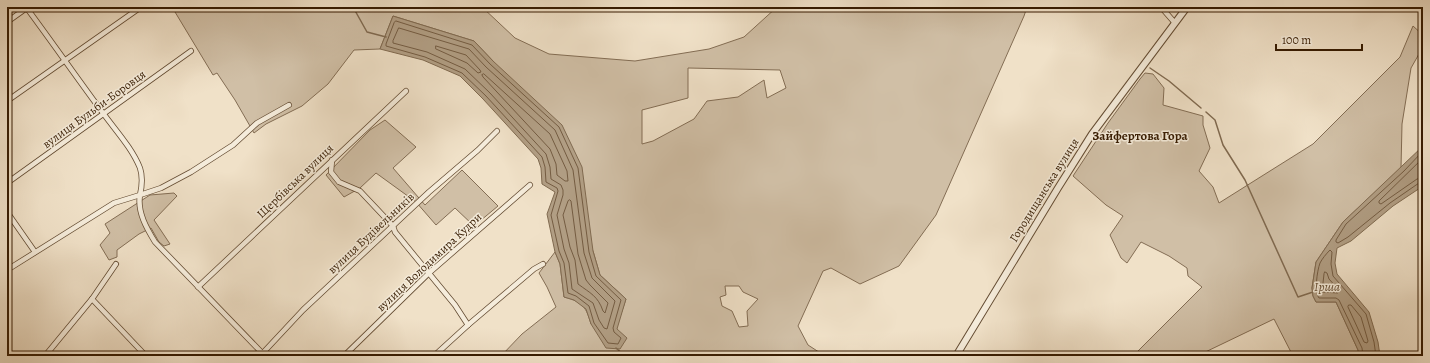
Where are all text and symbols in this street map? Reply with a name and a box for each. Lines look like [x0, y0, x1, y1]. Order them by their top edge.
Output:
scale bar [1276, 26, 1362, 52]
text: 100 m [1282, 32, 1311, 48]
street label: вулиця Бульби-Боровця [39, 66, 149, 152]
district label: Зайфертова Гора [1092, 127, 1189, 144]
street label: Городищанська вулиця [1005, 135, 1083, 245]
street label: Щербівська вулиця [253, 140, 337, 222]
street label: вулиця Будівельників [324, 189, 418, 277]
street label: вулиця Володимира Кудри [373, 209, 485, 315]
water label: Ірша [1314, 278, 1340, 295]

